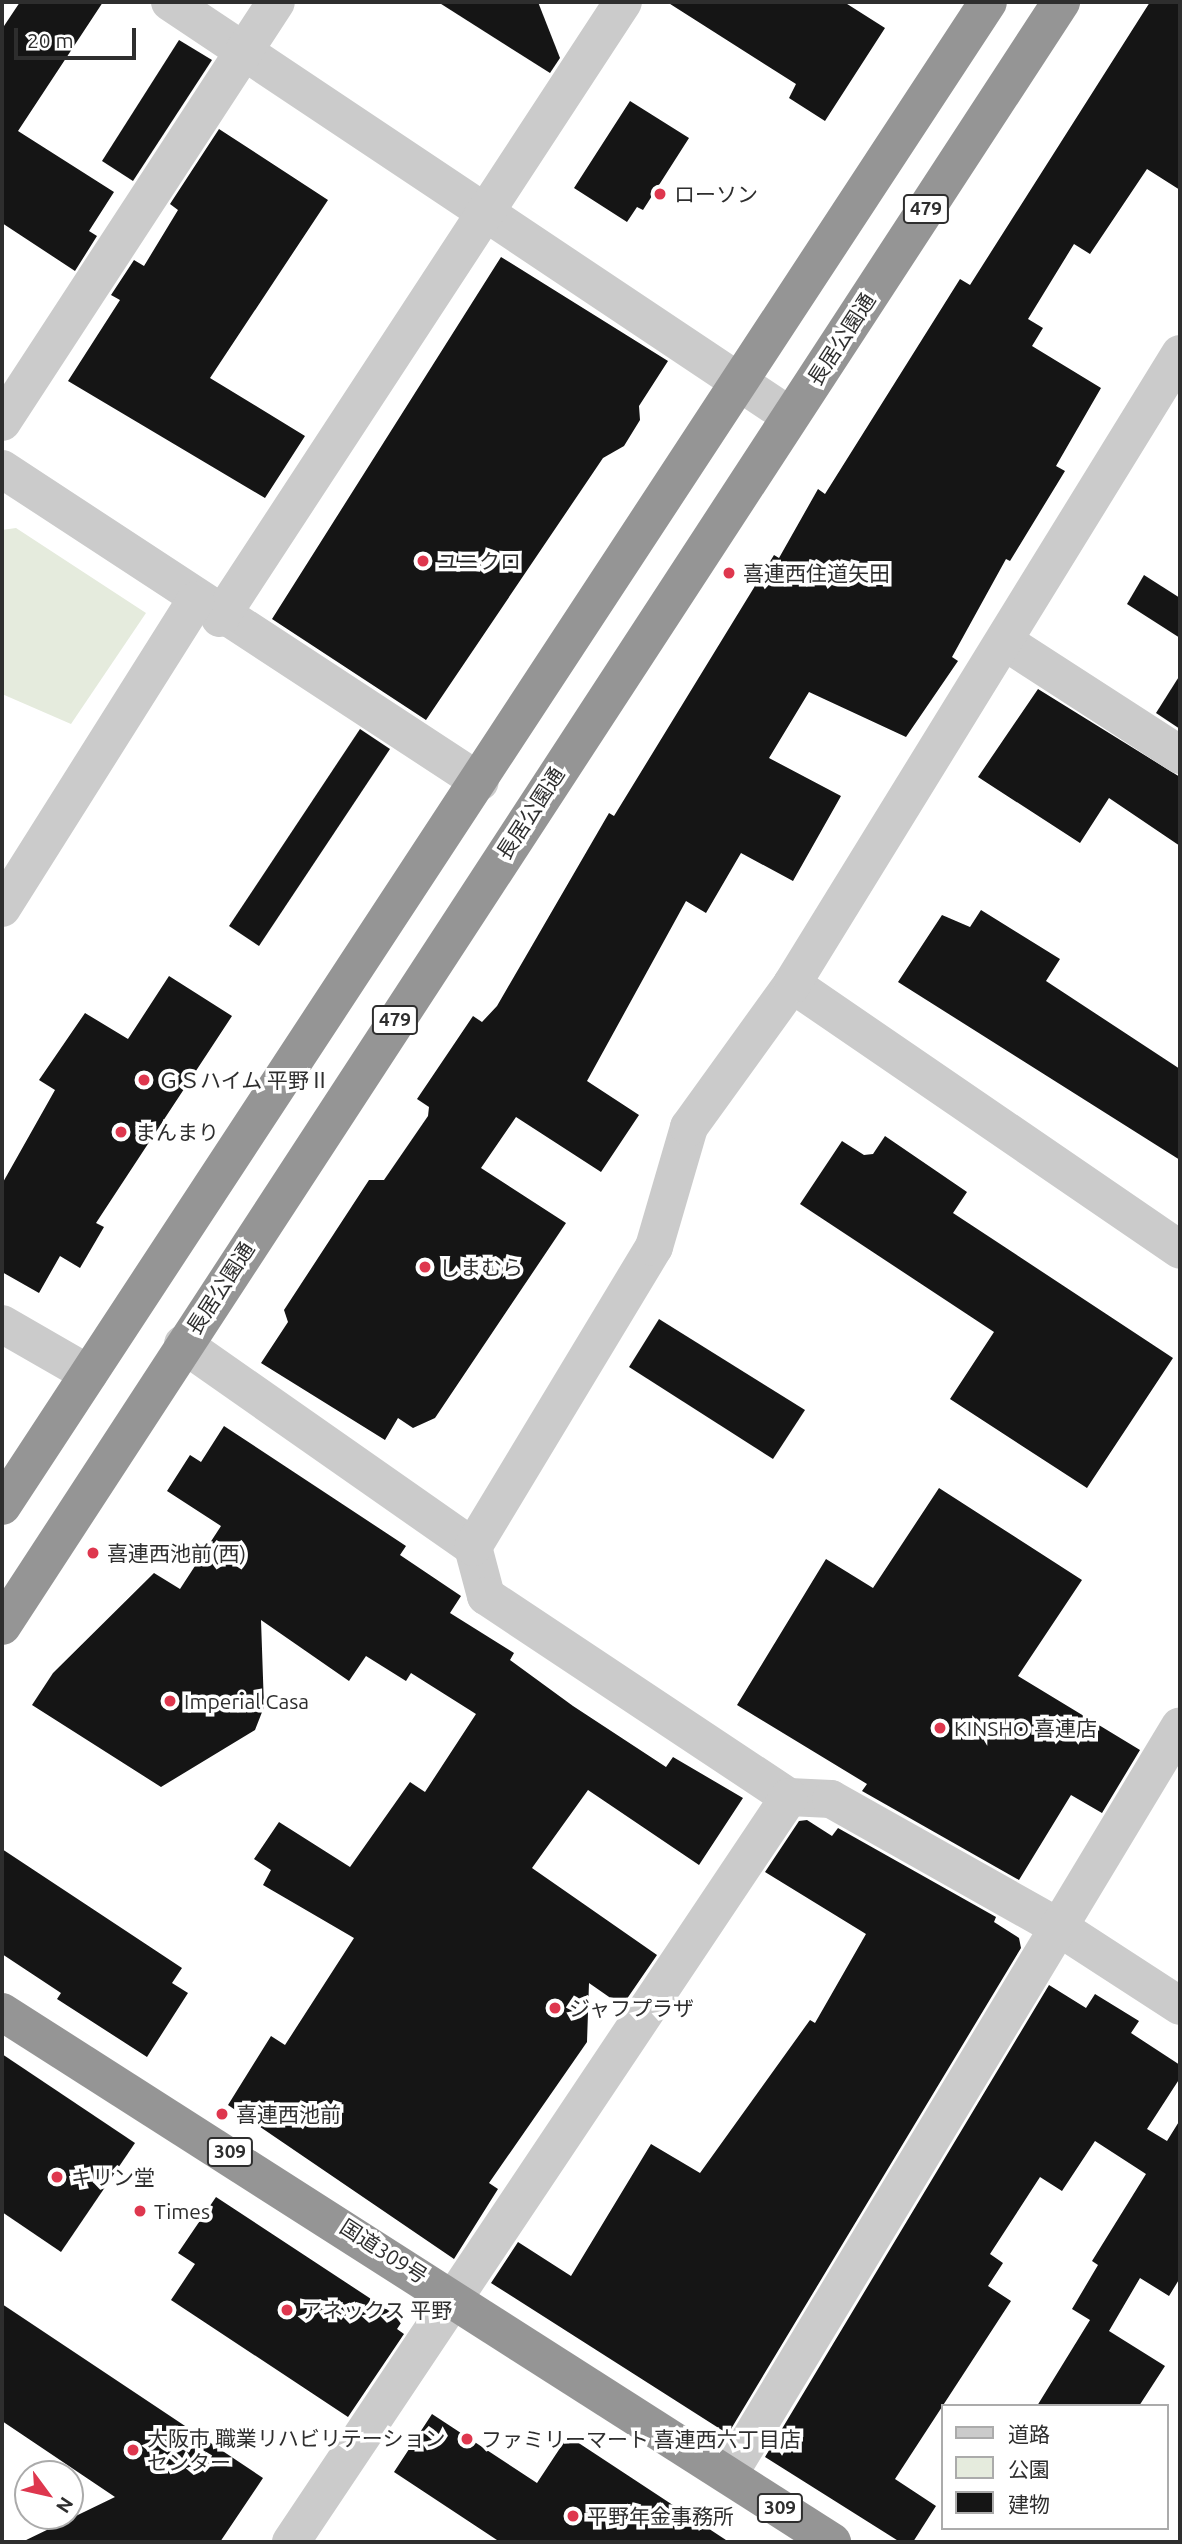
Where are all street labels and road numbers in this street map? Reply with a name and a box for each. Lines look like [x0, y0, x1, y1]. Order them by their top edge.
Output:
road number: 479 [902, 194, 950, 224]
street label: 長居公園通 [802, 288, 880, 390]
street label: 長居公園通 [491, 762, 569, 864]
road number: 479 [370, 1004, 420, 1036]
street label: 長居公園通 [181, 1237, 259, 1339]
road number: 309 [205, 2136, 254, 2168]
street label: 国道309号 [336, 2214, 432, 2288]
road number: 309 [756, 2492, 804, 2524]

